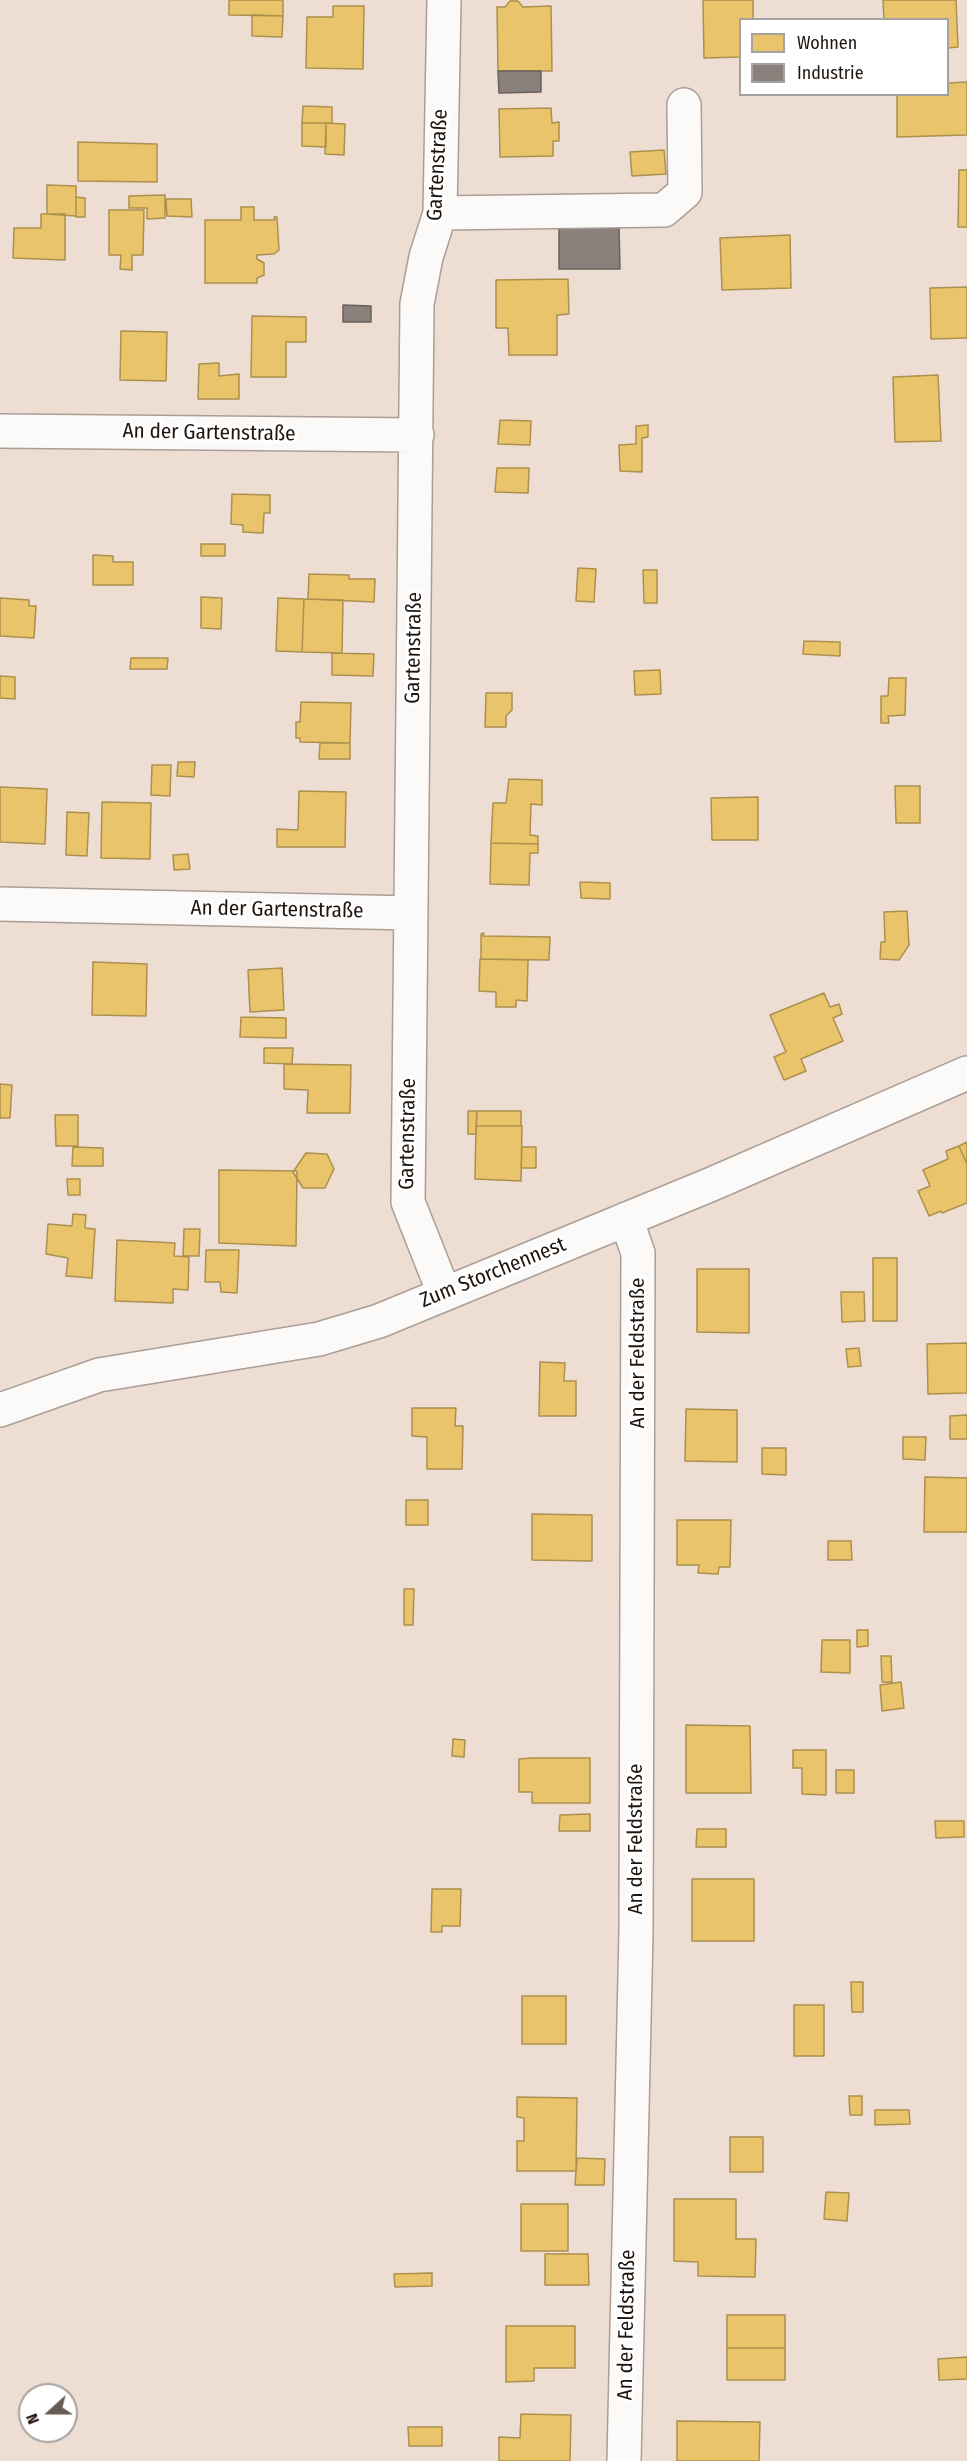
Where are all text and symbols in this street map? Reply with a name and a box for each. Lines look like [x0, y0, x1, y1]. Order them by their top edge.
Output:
legend [739, 18, 949, 96]
text: Wohnen [797, 32, 857, 54]
text: Industrie [797, 62, 864, 84]
street label: Gartenstraße [422, 108, 454, 222]
street label: An der Gartenstraße [122, 419, 296, 447]
street label: Gartenstraße [400, 592, 428, 704]
street label: An der Gartenstraße [190, 896, 364, 924]
street label: Gartenstraße [394, 1078, 422, 1190]
street label: Zum Storchennest [416, 1232, 570, 1314]
street label: An der Feldstraße [625, 1278, 651, 1428]
street label: An der Feldstraße [623, 1764, 649, 1914]
street label: An der Feldstraße [613, 2249, 641, 2401]
north arrow [18, 2383, 78, 2443]
text: N [22, 2411, 43, 2427]

